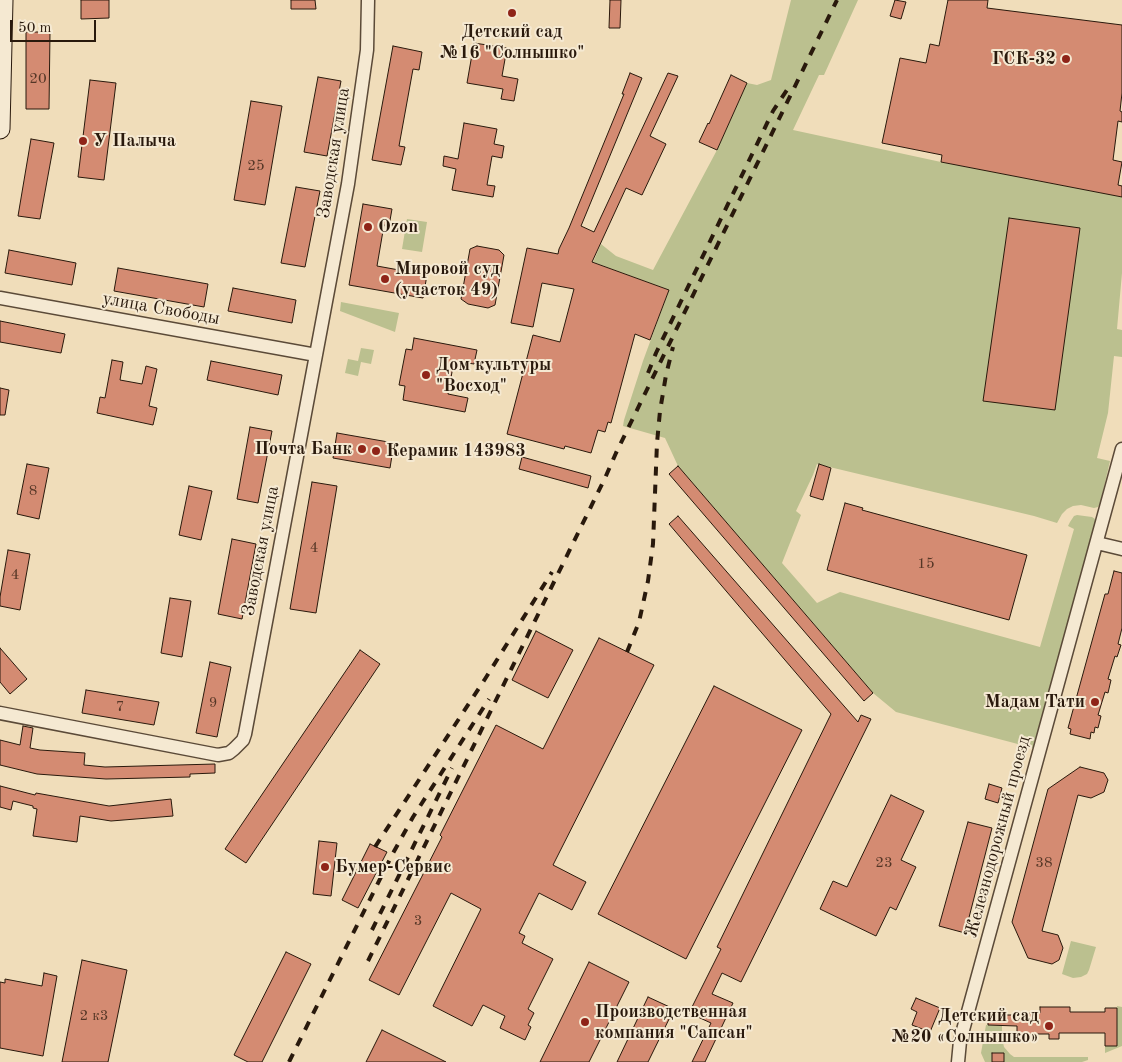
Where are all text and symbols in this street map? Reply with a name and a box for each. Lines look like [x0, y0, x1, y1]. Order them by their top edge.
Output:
marker: Детский сад №16 "Солнышко" [506, 7, 518, 19]
scale bar [12, 10, 99, 42]
text: 50 m [18, 21, 52, 36]
place label: Детский сад №16 "Солнышко" [440, 21, 584, 64]
place label: ГСК-32 [992, 48, 1056, 70]
marker: ГСК-32 [1060, 53, 1072, 65]
house number: 20 [29, 70, 47, 88]
street label: Заводская улица [313, 86, 355, 220]
place label: У Палыча [93, 130, 176, 152]
marker: У Палыча [77, 135, 89, 147]
house number: 25 [247, 157, 265, 175]
place label: Ozon [378, 216, 418, 238]
marker: Ozon [362, 221, 374, 233]
place label: Мировой суд (участок 49) [395, 258, 500, 300]
marker: Мировой суд (участок 49) [379, 273, 391, 285]
street label: улица Свободы [101, 288, 221, 330]
place label: Дом культуры "Восход" [436, 354, 551, 396]
marker: Дом культуры "Восход" [420, 369, 432, 381]
place label: Почта Банк [254, 438, 352, 460]
place label: Керамик 143983 [386, 440, 526, 462]
marker: Почта Банк [356, 443, 368, 455]
marker: Керамик 143983 [370, 445, 382, 457]
house number: 8 [29, 482, 37, 500]
street label: Заводская улица [238, 484, 284, 618]
house number: 4 [310, 539, 318, 557]
house number: 15 [917, 555, 935, 573]
house number: 4 [11, 566, 19, 584]
place label: Мадам Тати [985, 691, 1085, 713]
house number: 9 [209, 694, 217, 712]
marker: Мадам Тати [1089, 696, 1101, 708]
house number: 7 [116, 698, 124, 716]
street label: Железнодорожный проезд [961, 734, 1035, 940]
house number: 23 [875, 854, 893, 872]
house number: 38 [1035, 854, 1053, 872]
place label: Бумер-Сервис [335, 856, 452, 878]
marker: Бумер-Сервис [319, 861, 331, 873]
house number: 3 [414, 912, 422, 930]
place label: Производственная компания "Сапсан" [595, 1001, 753, 1044]
place label: Детский сад №20 «Солнышко» [891, 1005, 1039, 1048]
house number: 2 к3 [79, 1007, 109, 1025]
marker: Производственная компания "Сапсан" [579, 1016, 591, 1028]
marker: Детский сад №20 «Солнышко» [1043, 1020, 1055, 1032]

